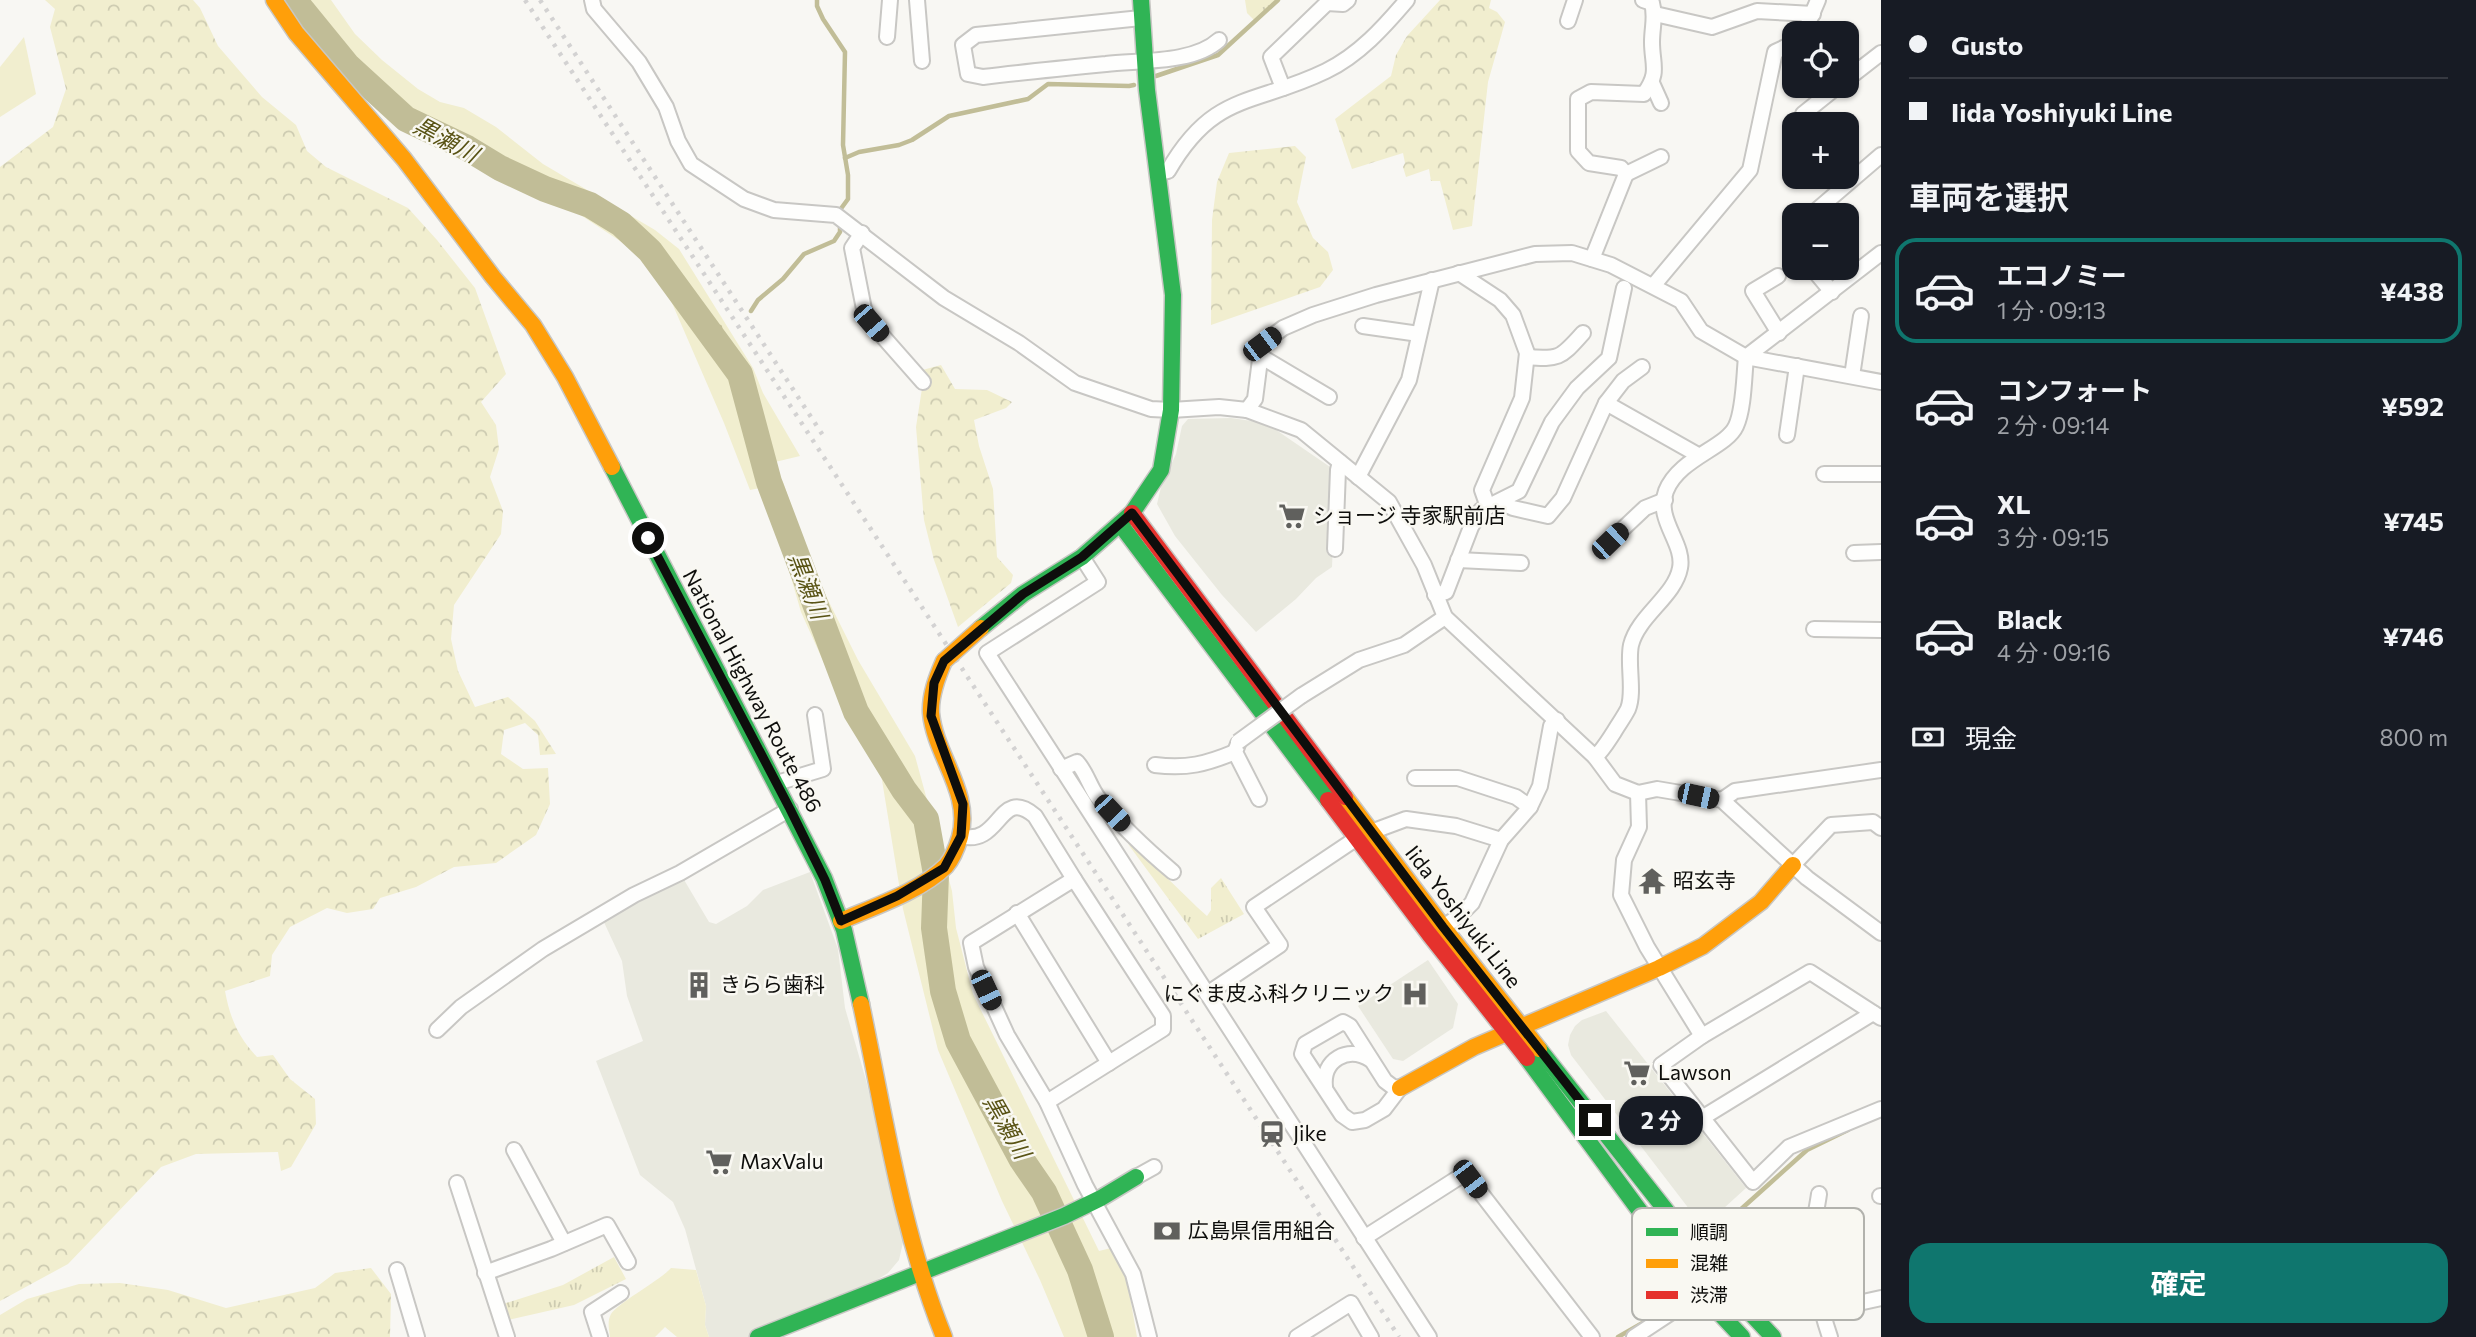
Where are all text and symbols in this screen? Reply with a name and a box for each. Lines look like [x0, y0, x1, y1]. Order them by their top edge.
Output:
map controls [1782, 21, 1859, 280]
button: locate [1782, 21, 1859, 98]
text: Gusto [1951, 29, 2023, 60]
text: Iida Yoshiyuki Line [1951, 96, 2172, 127]
water label: 黒瀬川 [409, 111, 486, 169]
button: + [1782, 112, 1859, 189]
text: 車両を選択 [1909, 176, 2069, 216]
button: − [1782, 203, 1859, 280]
icon: car [1913, 259, 1976, 322]
text: エコノミー [1997, 259, 2127, 290]
text: ¥438 [2380, 275, 2444, 306]
text: 1 分 · 09:13 [1997, 296, 2106, 324]
car [850, 300, 893, 346]
car [1239, 323, 1286, 365]
icon: car [1913, 374, 1976, 437]
text: コンフォート [1997, 374, 2152, 405]
text: ¥592 [2381, 390, 2444, 421]
text: 2 分 · 09:14 [1997, 411, 2109, 439]
text: XL [1997, 488, 2031, 519]
icon: car [1913, 489, 1976, 552]
supermarket icon: ショージ 寺家駅前店 [1277, 501, 1307, 531]
place label: ショージ 寺家駅前店 [1313, 502, 1506, 527]
text: ¥745 [2383, 505, 2444, 536]
car [1588, 519, 1633, 563]
route start [632, 522, 664, 554]
text: 3 分 · 09:15 [1997, 523, 2109, 551]
water label: 黒瀬川 [783, 548, 835, 626]
street label: National Highway Route 486 [679, 565, 828, 816]
text: Black [1997, 603, 2063, 634]
icon: car [1913, 604, 1976, 667]
text: ¥746 [2382, 620, 2444, 651]
text: 4 分 · 09:16 [1997, 638, 2111, 666]
icon: cash [1909, 718, 1947, 756]
text: 現金 [1965, 722, 2017, 753]
text: 800 m [2380, 723, 2448, 751]
car [1676, 781, 1721, 811]
car [1090, 790, 1135, 836]
street label: Iida Yoshiyuki Line [1401, 840, 1527, 992]
temple icon: 昭玄寺 [1637, 866, 1667, 896]
place label: 昭玄寺 [1673, 867, 1736, 892]
car [968, 967, 1005, 1013]
building icon: きらら歯科 [684, 970, 714, 1000]
place label: きらら歯科 [720, 971, 825, 996]
hospital icon: にぐま皮ふ科クリニック [1400, 979, 1430, 1009]
place label: にぐま皮ふ科クリニック [1163, 980, 1394, 1005]
supermarket icon: Lawson [1622, 1058, 1652, 1088]
place label: Lawson [1658, 1059, 1732, 1084]
water label: 黒瀬川 [978, 1090, 1039, 1166]
callout: 2 分 [1620, 1096, 1704, 1144]
route end [1579, 1104, 1611, 1136]
text: 2 分 [1641, 1106, 1681, 1134]
station icon: Jike [1257, 1119, 1287, 1149]
place label: Jike [1293, 1120, 1327, 1145]
supermarket icon: MaxValu [704, 1147, 734, 1177]
place label: MaxValu [740, 1148, 823, 1173]
car [1449, 1156, 1492, 1202]
legend [1632, 1208, 1864, 1320]
bank icon: 広島県信用組合 [1152, 1216, 1182, 1246]
place label: 広島県信用組合 [1188, 1217, 1335, 1242]
text: 順調 [1690, 1220, 1728, 1243]
button: 確定 [1909, 1243, 2448, 1323]
text: 混雑 [1690, 1251, 1728, 1274]
text: 渋滞 [1690, 1283, 1728, 1306]

